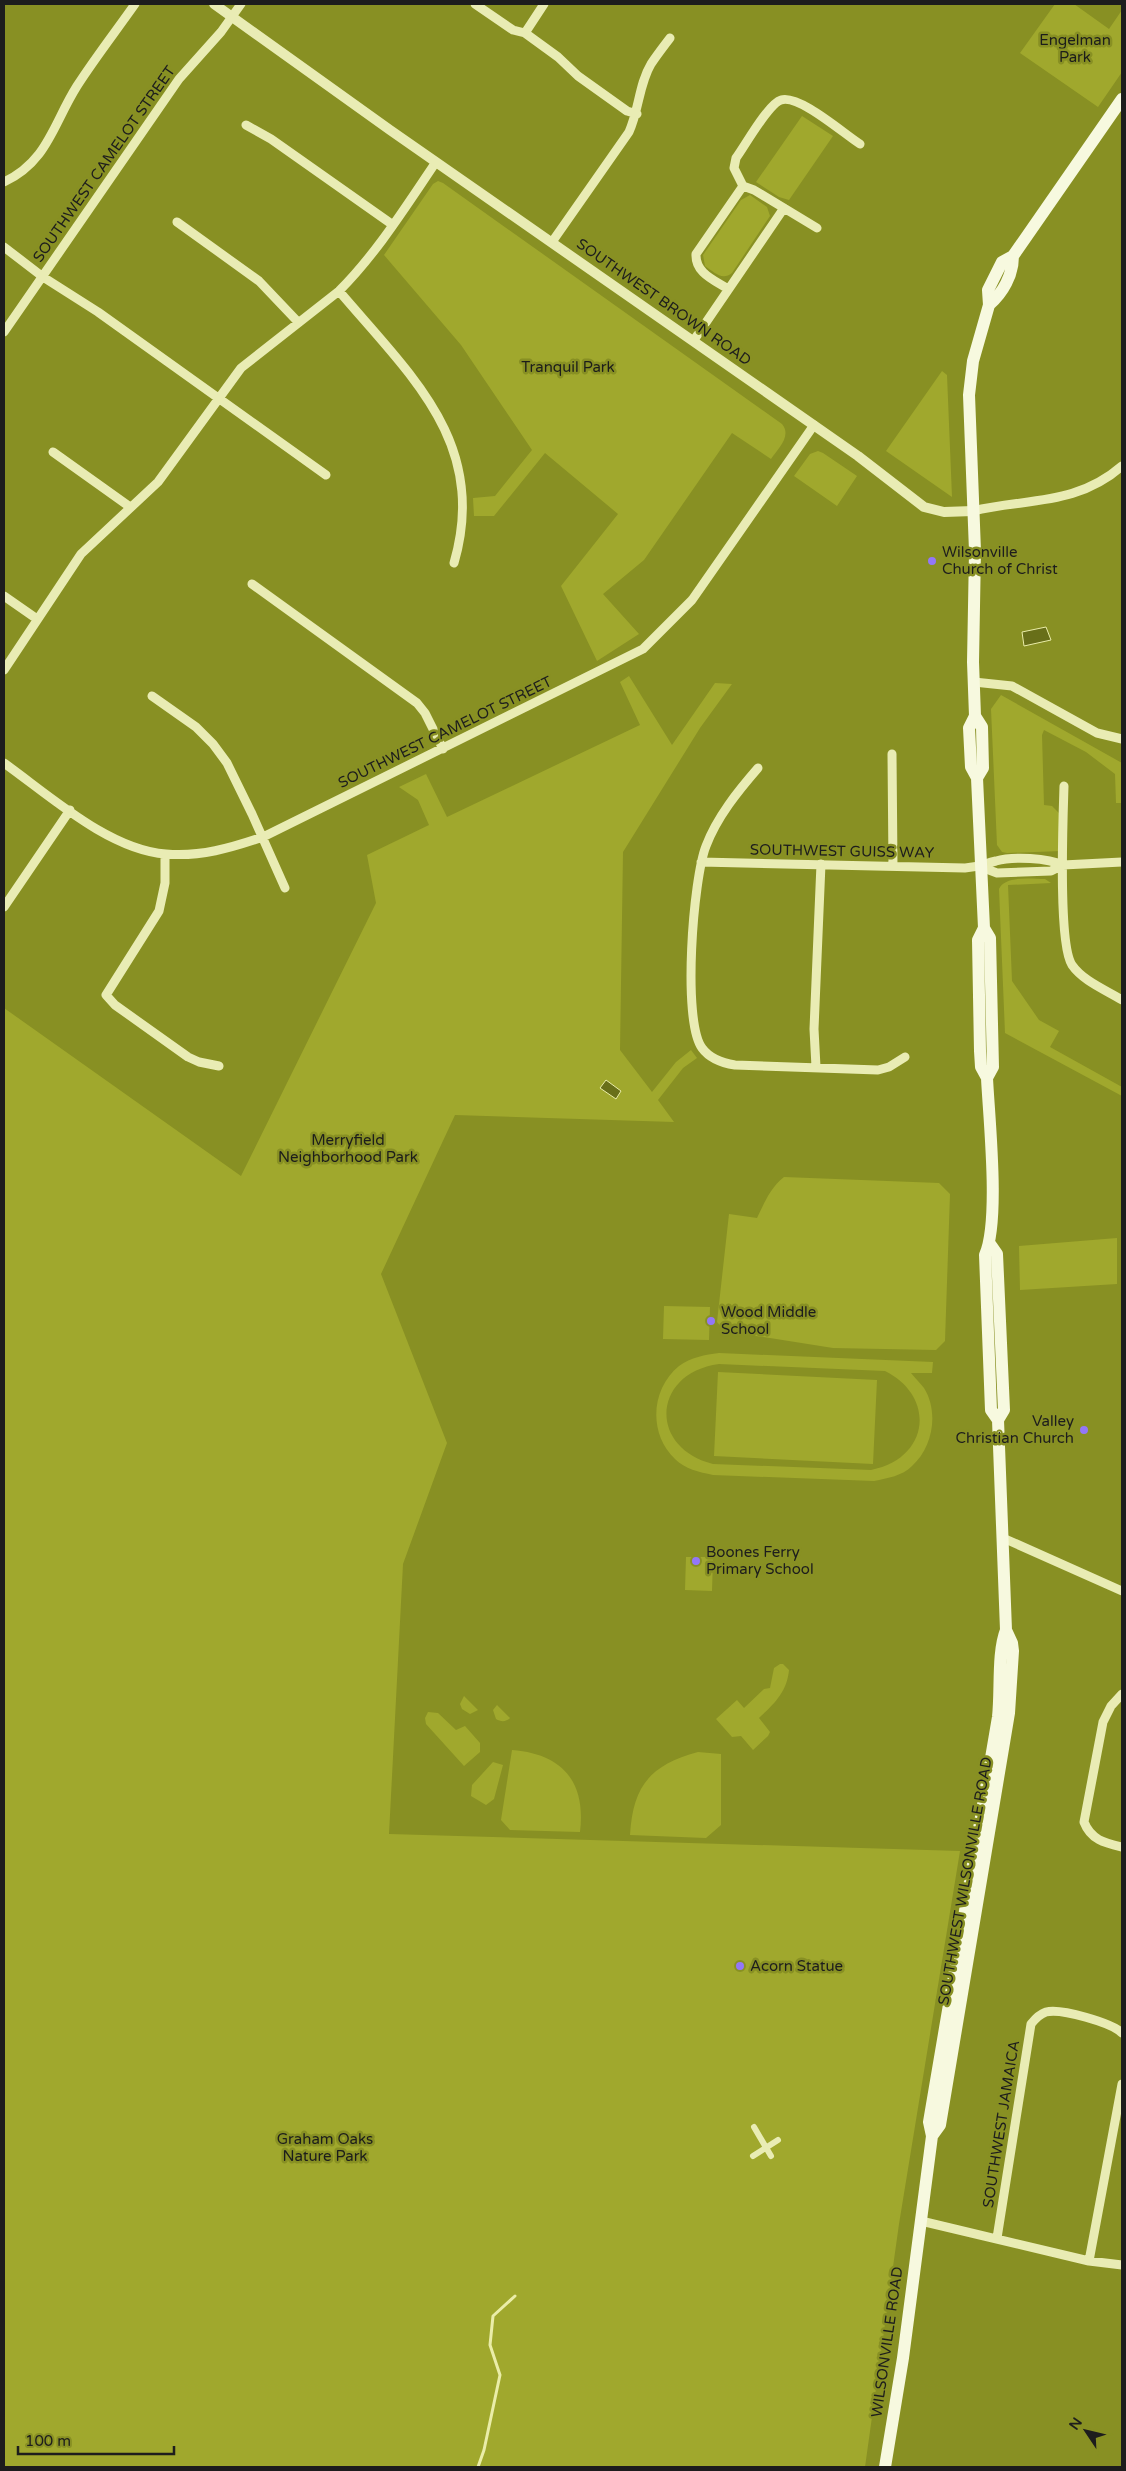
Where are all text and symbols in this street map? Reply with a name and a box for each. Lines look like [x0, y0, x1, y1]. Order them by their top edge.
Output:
park label: Engelman Park [1039, 31, 1111, 66]
street label: SOUTHWEST CAMELOT STREET [29, 62, 179, 266]
street label: SOUTHWEST BROWN ROAD [573, 235, 755, 369]
park label: Tranquil Park [521, 358, 615, 376]
place label: Wilsonville Church of Christ [942, 543, 1058, 578]
marker: Wilsonville Church of Christ [926, 555, 938, 567]
street label: SOUTHWEST CAMELOT STREET [335, 672, 555, 792]
street label: SOUTHWEST GUISS WAY [750, 840, 935, 862]
park label: Merryfield Neighborhood Park [278, 1131, 418, 1166]
place label: Wood Middle School [721, 1303, 816, 1338]
marker: Wood Middle School [705, 1315, 717, 1327]
place label: Valley Christian Church [956, 1412, 1074, 1447]
marker: Valley Christian Church [1078, 1424, 1090, 1436]
place label: Boones Ferry Primary School [706, 1543, 814, 1578]
marker: Boones Ferry Primary School [690, 1555, 702, 1567]
street label: SOUTHWEST WILSONVILLE ROAD [934, 1755, 996, 2007]
place label: Acorn Statue [750, 1957, 843, 1975]
marker: Acorn Statue [734, 1960, 746, 1972]
street label: SOUTHWEST JAMAICA [979, 2039, 1023, 2209]
park label: Graham Oaks Nature Park [277, 2130, 373, 2165]
street label: WILSONVILLE ROAD [868, 2265, 906, 2419]
north arrow [1061, 2406, 1111, 2456]
text: N [1066, 2414, 1086, 2433]
scale bar [18, 2424, 174, 2456]
text: 100 m [25, 2432, 71, 2450]

